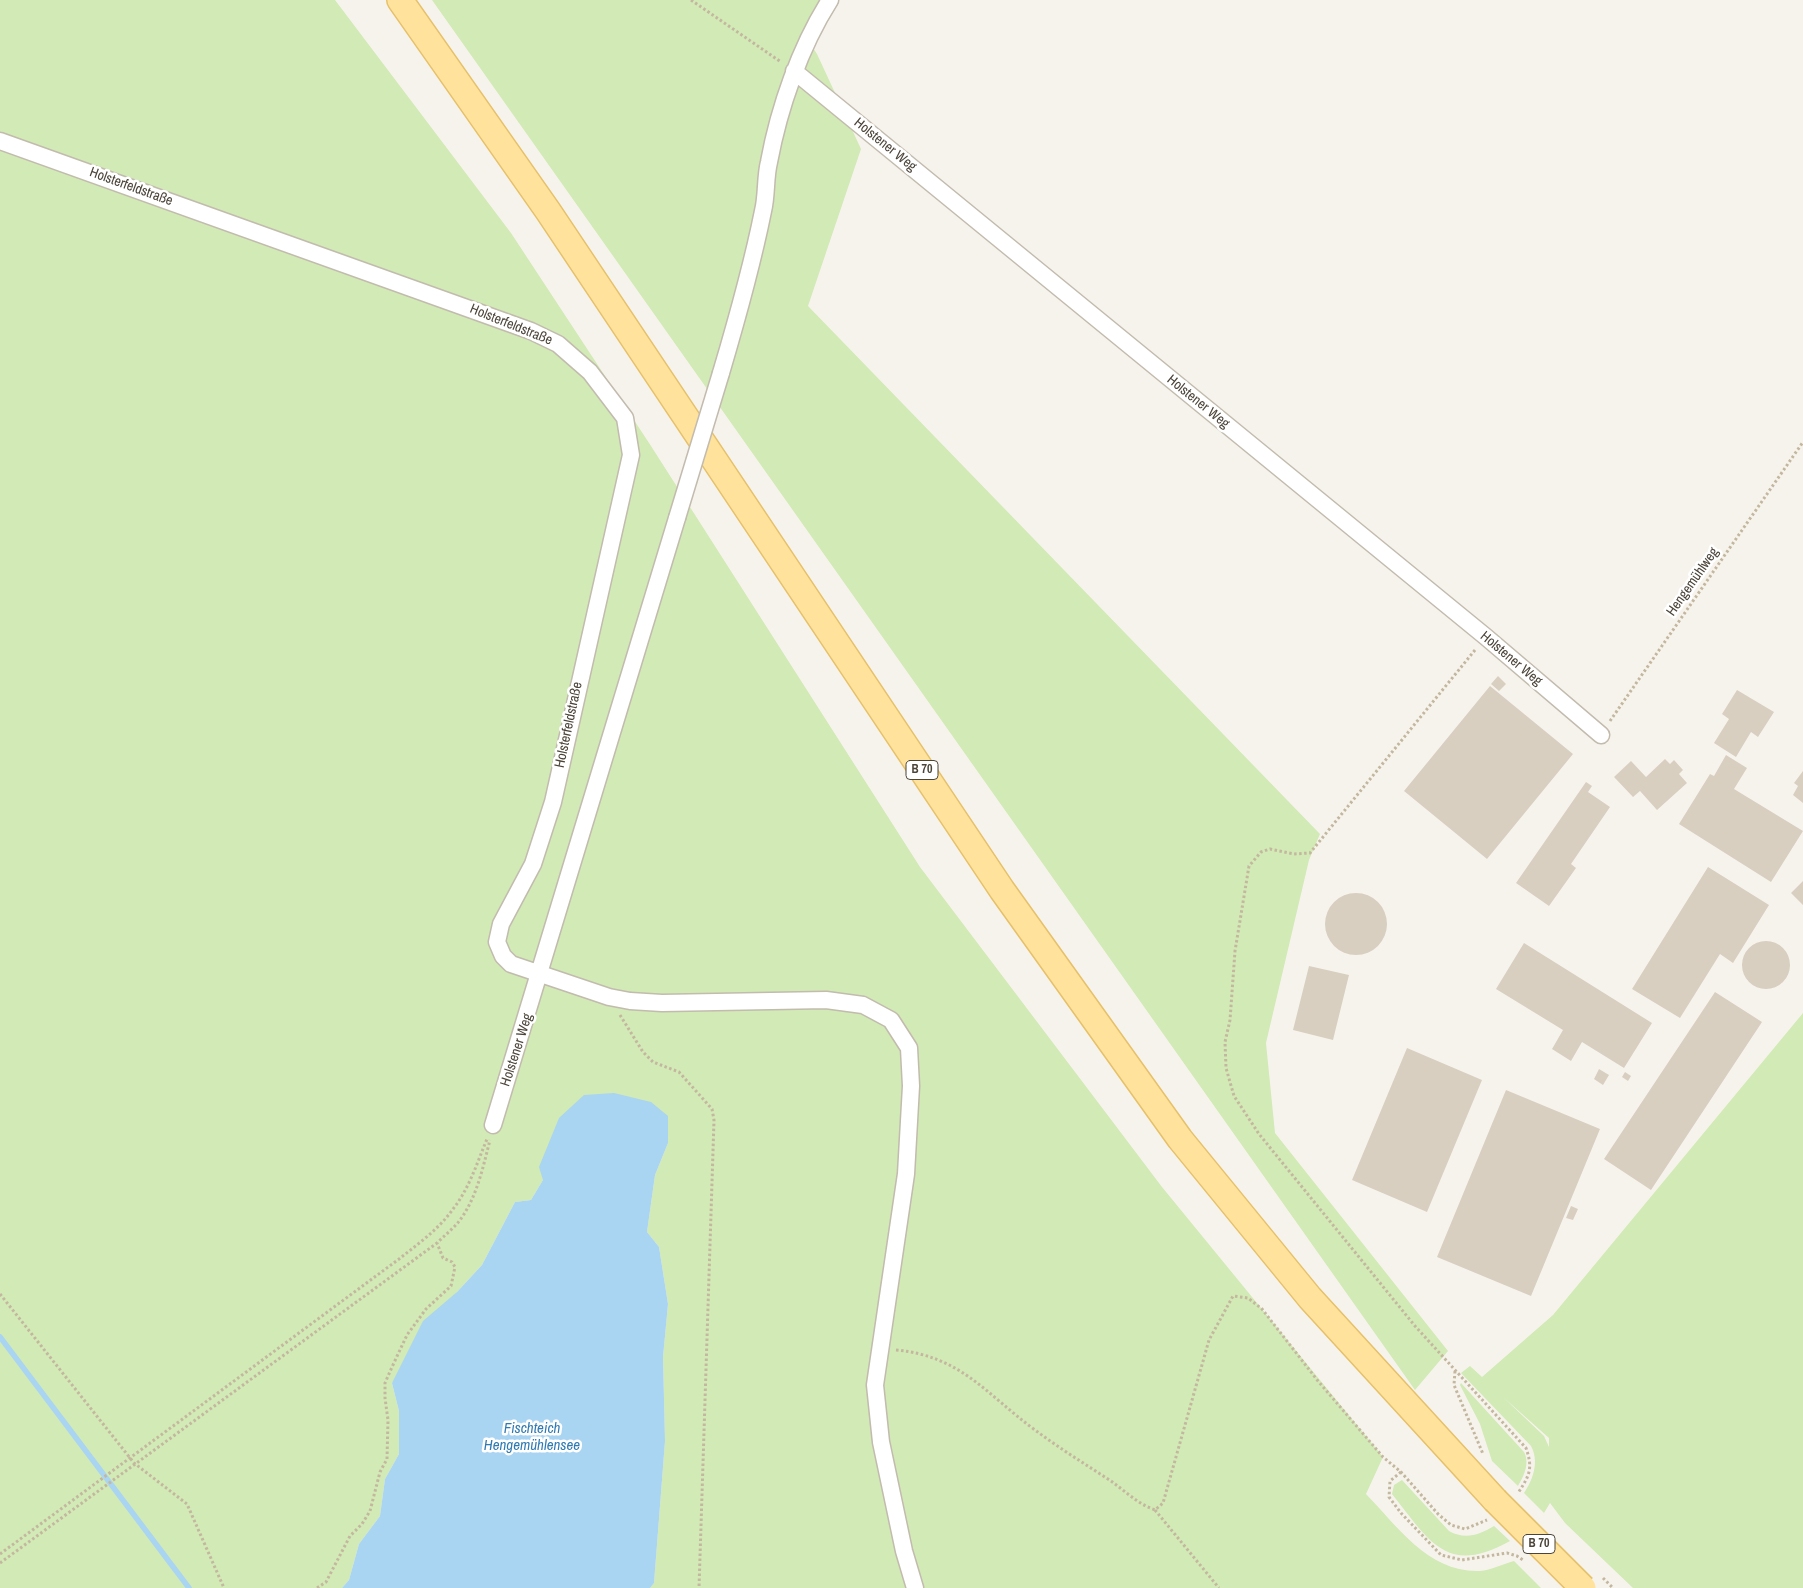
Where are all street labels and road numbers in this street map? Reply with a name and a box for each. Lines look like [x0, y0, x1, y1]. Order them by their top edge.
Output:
street label: Holstener Weg [850, 115, 920, 175]
street label: Holsterfeldstraße [87, 164, 175, 210]
street label: Holsterfeldstraße [467, 301, 555, 349]
street label: Holstener Weg [1163, 372, 1233, 432]
street label: Hengemühlweg [1663, 545, 1723, 619]
street label: Holstener Weg [1477, 628, 1545, 690]
street label: Holsterfeldstraße [552, 681, 586, 769]
road number: B 70 [906, 760, 938, 780]
street label: Holstener Weg [497, 1011, 537, 1089]
road number: B 70 [1523, 1535, 1555, 1554]

